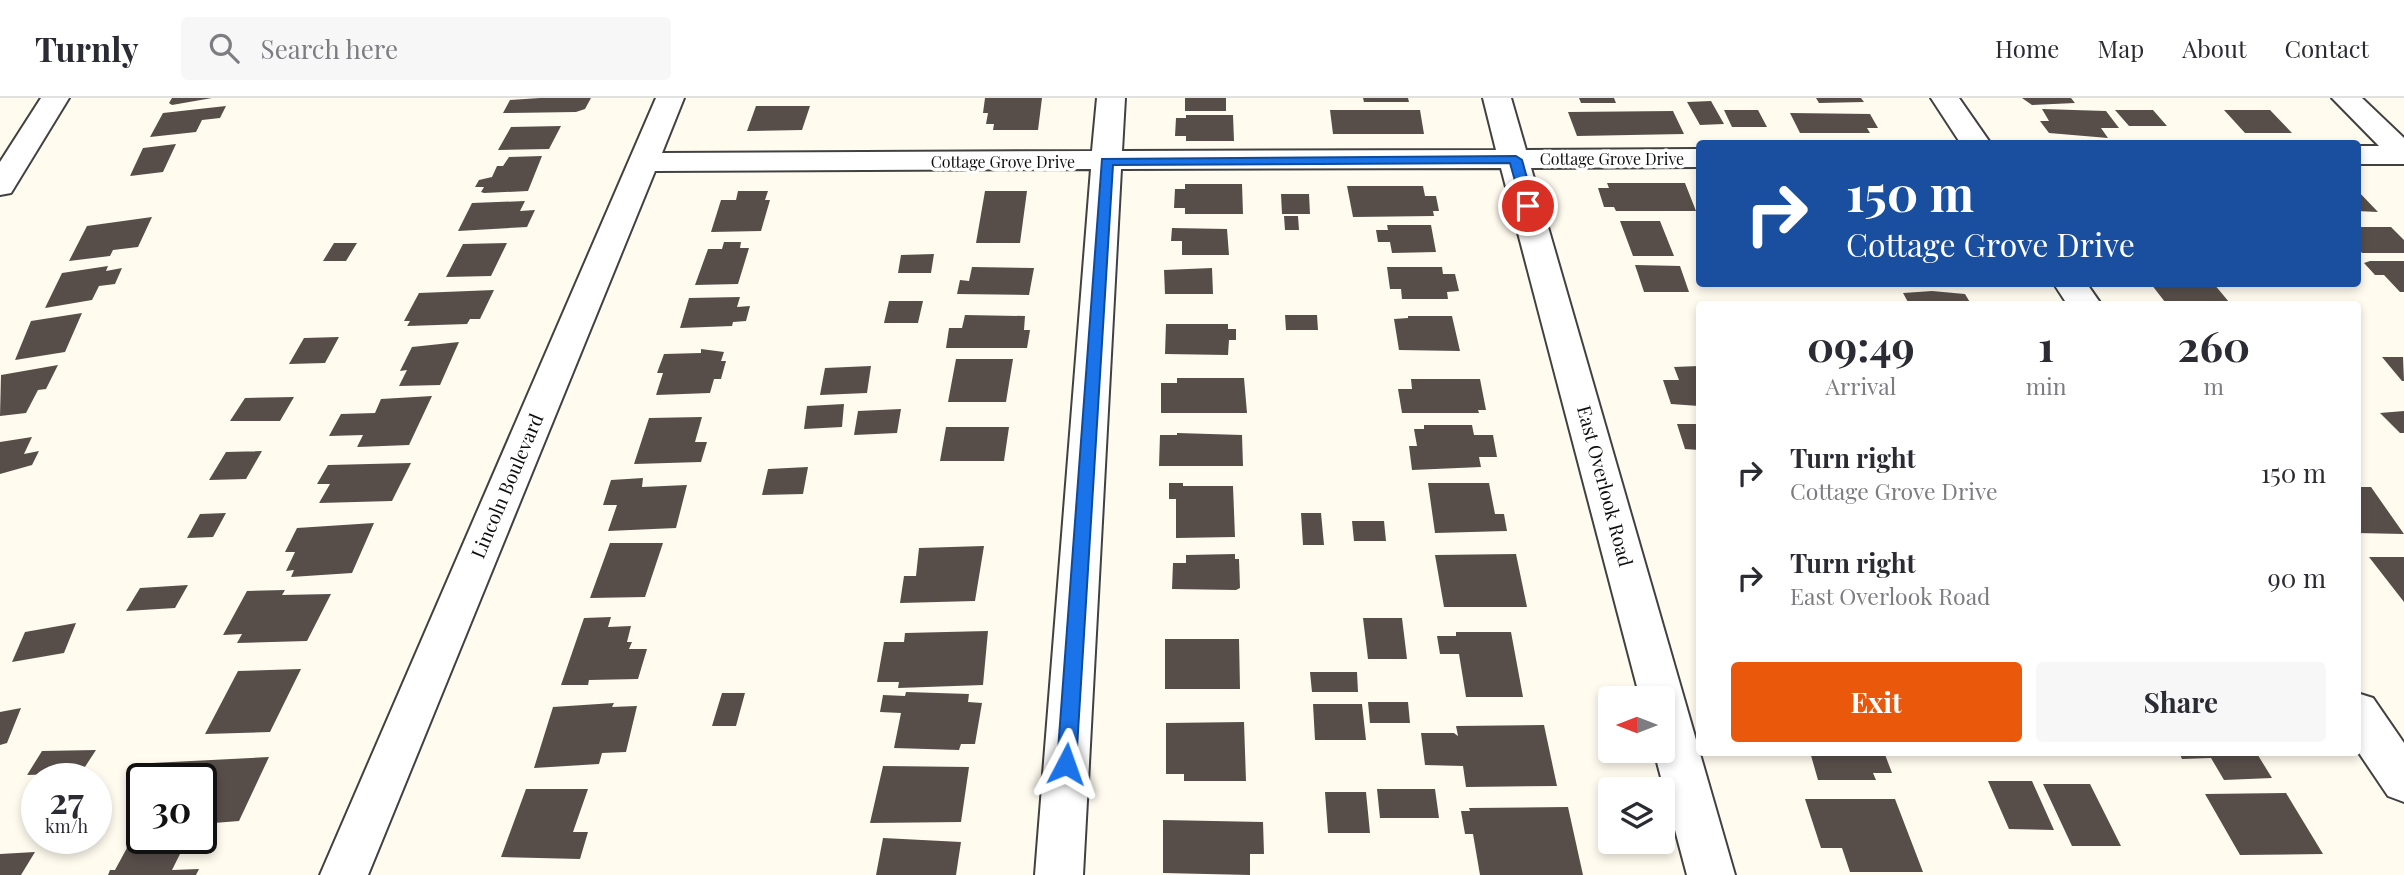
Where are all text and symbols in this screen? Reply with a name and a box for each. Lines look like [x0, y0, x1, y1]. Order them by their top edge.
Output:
search box [181, 17, 671, 80]
text: Turnly [35, 26, 139, 70]
icon: search [205, 29, 243, 67]
text: Search here [261, 31, 398, 66]
text: Home [1995, 32, 2059, 64]
text: Map [2097, 32, 2144, 64]
text: About [2182, 32, 2246, 64]
text: Contact [2284, 32, 2369, 64]
street label: Cottage Grove Drive [1540, 148, 1684, 169]
street label: Cottage Grove Drive [931, 151, 1075, 172]
text: 150 m [1846, 159, 1974, 224]
icon: right [1731, 168, 1822, 259]
pin [1498, 176, 1558, 236]
icon: arrive [1509, 187, 1547, 225]
text: Cottage Grove Drive [1846, 222, 2135, 265]
text: 09:49 [1807, 317, 1915, 373]
text: 1 [2038, 317, 2054, 373]
text: 260 [2177, 317, 2250, 373]
text: Arrival [1825, 370, 1896, 401]
text: min [2026, 370, 2067, 401]
text: m [2204, 370, 2224, 401]
street label: East Overlook Road [1572, 402, 1640, 569]
street label: Lincoln Boulevard [464, 409, 548, 562]
text: Turn right [1790, 440, 1916, 475]
icon: right [1731, 454, 1769, 492]
text: 150 m [2261, 455, 2326, 490]
text: Cottage Grove Drive [1790, 475, 1998, 506]
text: Turn right [1790, 545, 1916, 580]
icon: right [1731, 559, 1769, 597]
text: 90 m [2268, 560, 2326, 595]
text: East Overlook Road [1790, 580, 1990, 611]
button: Exit [1731, 662, 2022, 742]
button: Share [2036, 662, 2326, 742]
north arrow [1598, 686, 1675, 763]
map controls [1598, 686, 1675, 854]
position arrow [1029, 727, 1103, 801]
speed limit sign: 30 [126, 763, 217, 854]
text: 27 [49, 776, 84, 823]
button: layers [1598, 777, 1675, 854]
text: km/h [45, 814, 88, 838]

